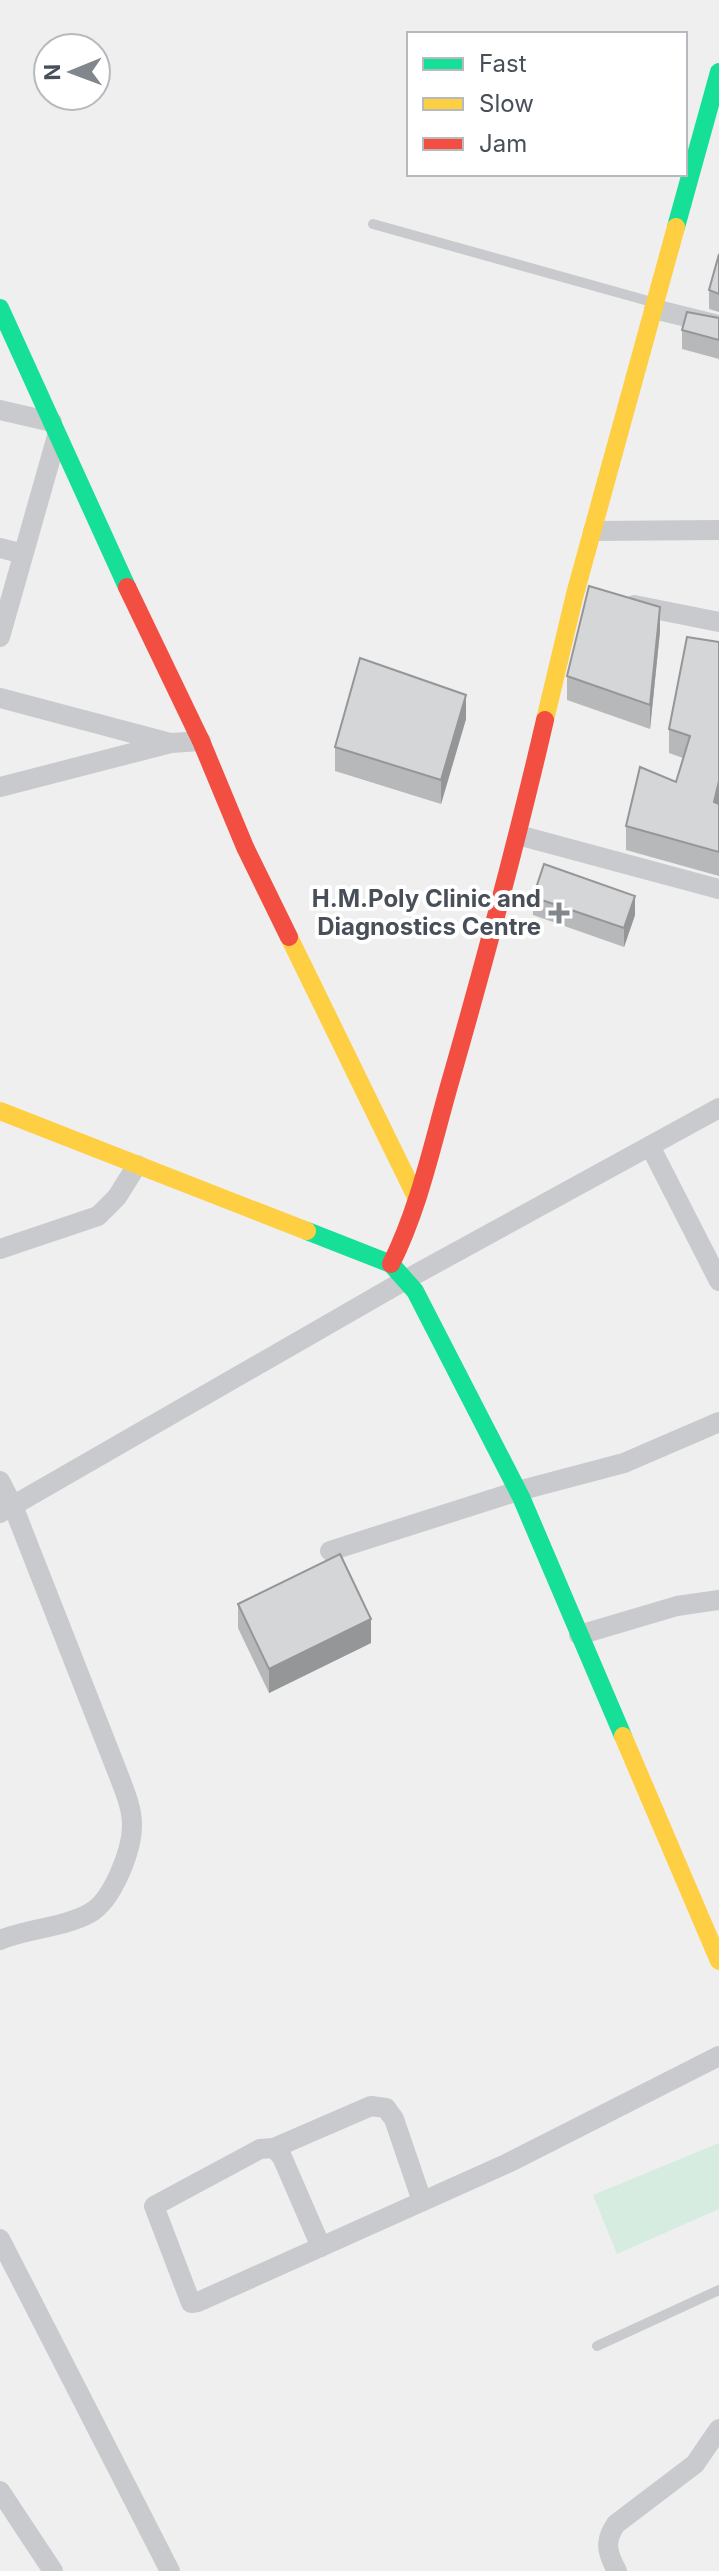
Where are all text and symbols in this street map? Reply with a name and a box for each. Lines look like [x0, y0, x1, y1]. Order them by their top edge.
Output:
north arrow [32, 32, 112, 112]
legend [407, 32, 687, 176]
text: Fast [479, 49, 527, 78]
text: N [39, 64, 65, 81]
text: Slow [479, 89, 534, 118]
text: Jam [479, 129, 527, 158]
place label: H.M.Poly Clinic and Diagnostics Centre [312, 884, 541, 941]
marker: H.M.Poly Clinic and Diagnostics Centre [548, 902, 570, 924]

